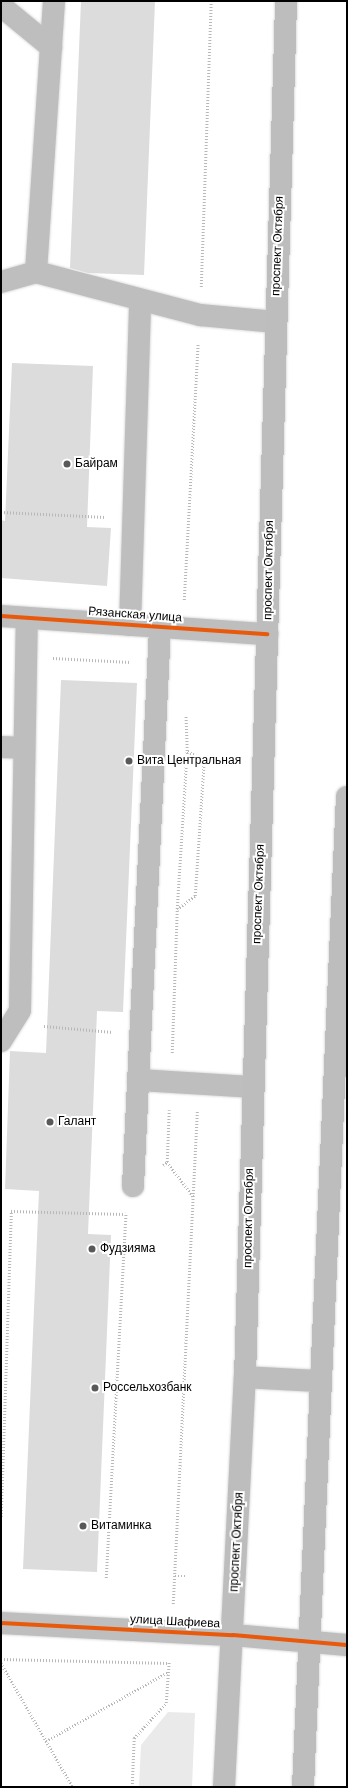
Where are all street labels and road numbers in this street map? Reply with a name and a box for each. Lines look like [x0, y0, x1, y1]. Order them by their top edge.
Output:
street label: проспект Октября [269, 196, 287, 296]
street label: проспект Октября [261, 520, 277, 620]
street label: Рязанская улица [88, 605, 182, 625]
street label: проспект Октября [250, 844, 268, 944]
street label: проспект Октября [241, 1168, 257, 1268]
street label: проспект Октября [227, 1492, 247, 1592]
street label: улица Шафиева [130, 1612, 220, 1632]

